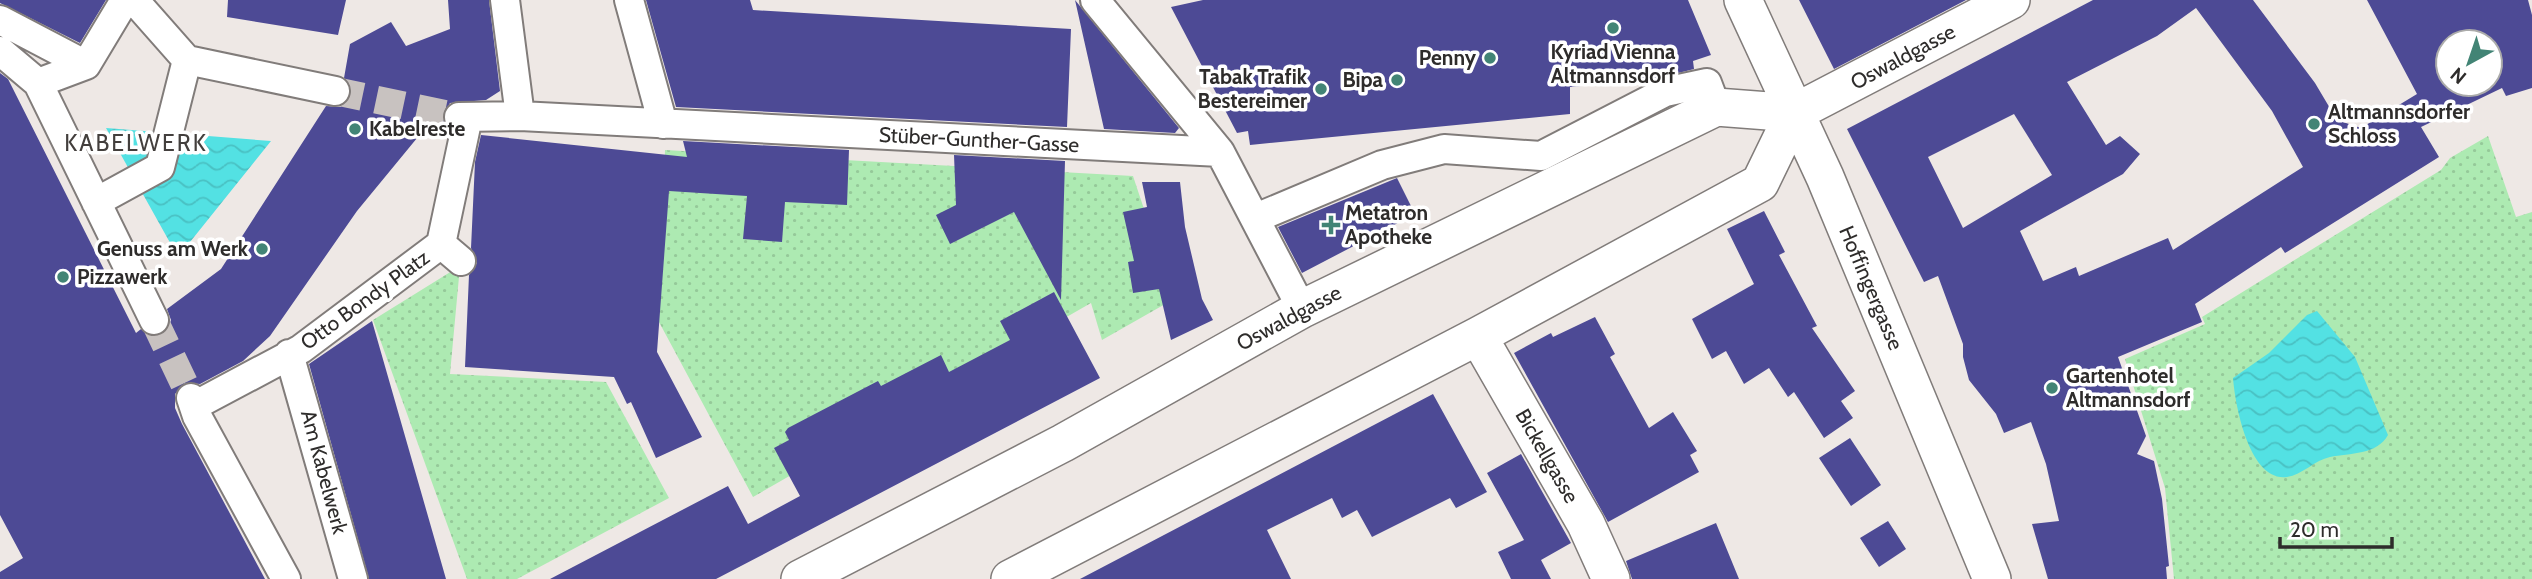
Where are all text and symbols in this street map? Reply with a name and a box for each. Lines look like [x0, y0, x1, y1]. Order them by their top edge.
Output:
street label: Oswaldgasse [1846, 18, 1960, 95]
marker: Kyriad Vienna Altmannsdorf [1605, 20, 1621, 36]
north arrow [2434, 28, 2504, 98]
place label: Kyriad Vienna Altmannsdorf [1550, 39, 1676, 88]
place label: Penny [1419, 45, 1477, 70]
marker: Penny [1482, 50, 1498, 66]
text: N [2446, 63, 2471, 89]
place label: Tabak Trafik Bestereimer [1198, 64, 1308, 113]
place label: Bipa [1342, 67, 1384, 92]
marker: Bipa [1389, 72, 1405, 88]
marker: Tabak Trafik Bestereimer [1313, 81, 1329, 97]
place label: Altmannsdorfer Schloss [2328, 99, 2470, 148]
place label: Kabelreste [369, 116, 466, 141]
marker: Altmannsdorfer Schloss [2306, 116, 2322, 132]
marker: Kabelreste [347, 121, 363, 137]
street label: Stüber-Gunther-Gasse [878, 122, 1080, 157]
district label: KABELWERK [64, 129, 208, 157]
place label: Metatron Apotheke [1345, 200, 1432, 249]
marker: Metatron Apotheke [1323, 217, 1339, 233]
street label: Hoffingergasse [1834, 222, 1909, 354]
place label: Genuss am Werk [97, 236, 249, 261]
marker: Genuss am Werk [254, 241, 270, 257]
street label: Otto Bondy Platz [295, 244, 434, 355]
place label: Pizzawerk [77, 264, 168, 289]
marker: Pizzawerk [55, 269, 71, 285]
street label: Oswaldgasse [1232, 279, 1346, 356]
place label: Gartenhotel Altmannsdorf [2066, 363, 2190, 412]
marker: Gartenhotel Altmannsdorf [2044, 380, 2060, 396]
street label: Bickellgasse [1510, 404, 1585, 508]
street label: Am Kabelwerk [296, 407, 353, 537]
scale bar [2280, 505, 2392, 550]
text: 20 m [2290, 517, 2339, 542]

